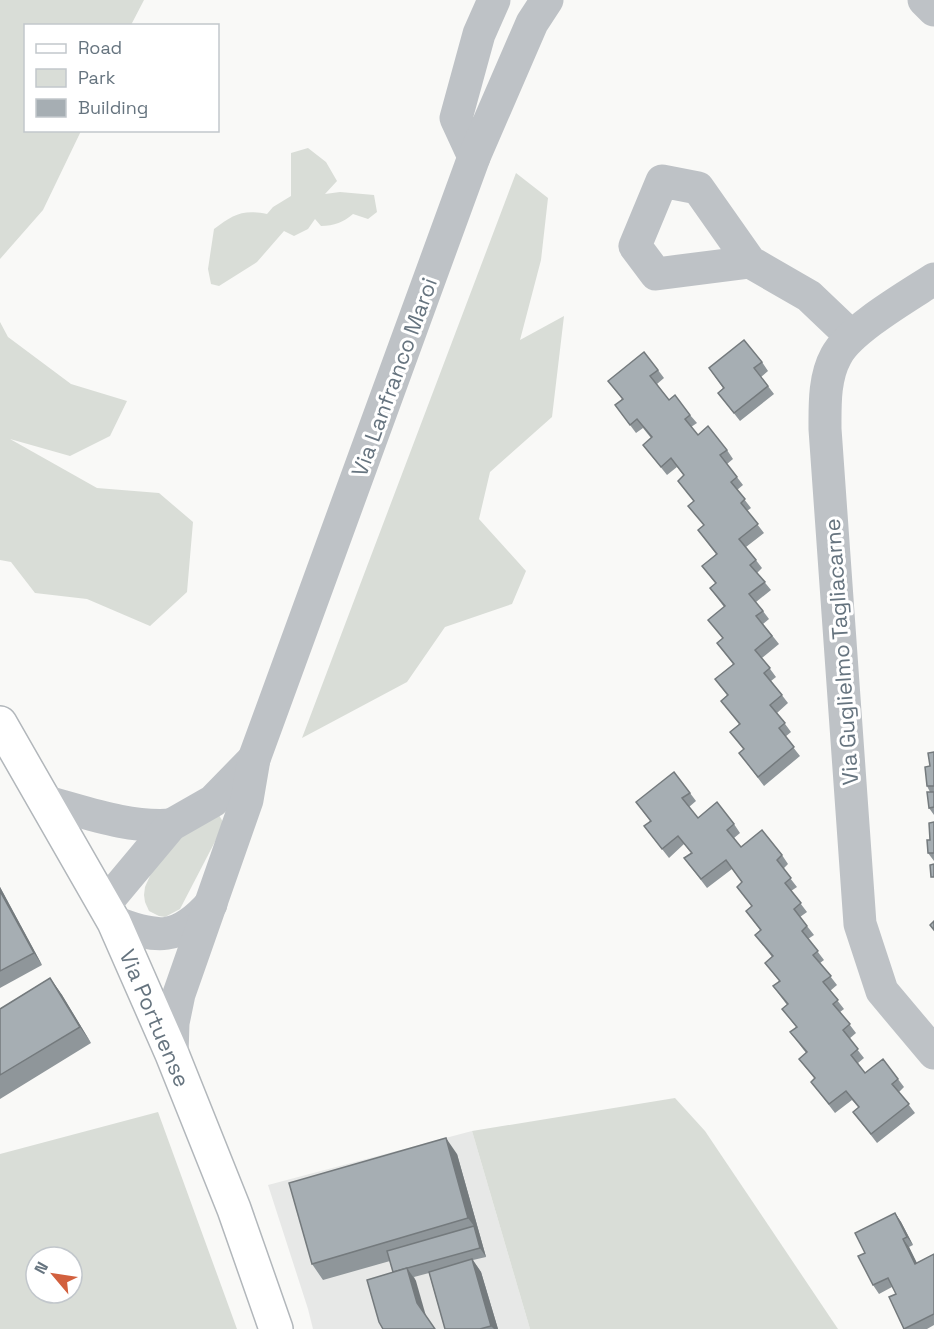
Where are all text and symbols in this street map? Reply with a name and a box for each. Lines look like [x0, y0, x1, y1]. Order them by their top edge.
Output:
legend [24, 24, 219, 132]
text: Road [78, 36, 122, 59]
text: Park [78, 66, 116, 89]
text: Building [78, 96, 148, 119]
street label: Via Lanfranco Maroi [345, 274, 443, 480]
street label: Via Guglielmo Tagliacarne [818, 518, 864, 786]
street label: Via Portuense [113, 945, 197, 1091]
north arrow [24, 1245, 84, 1305]
text: N [30, 1258, 53, 1278]

